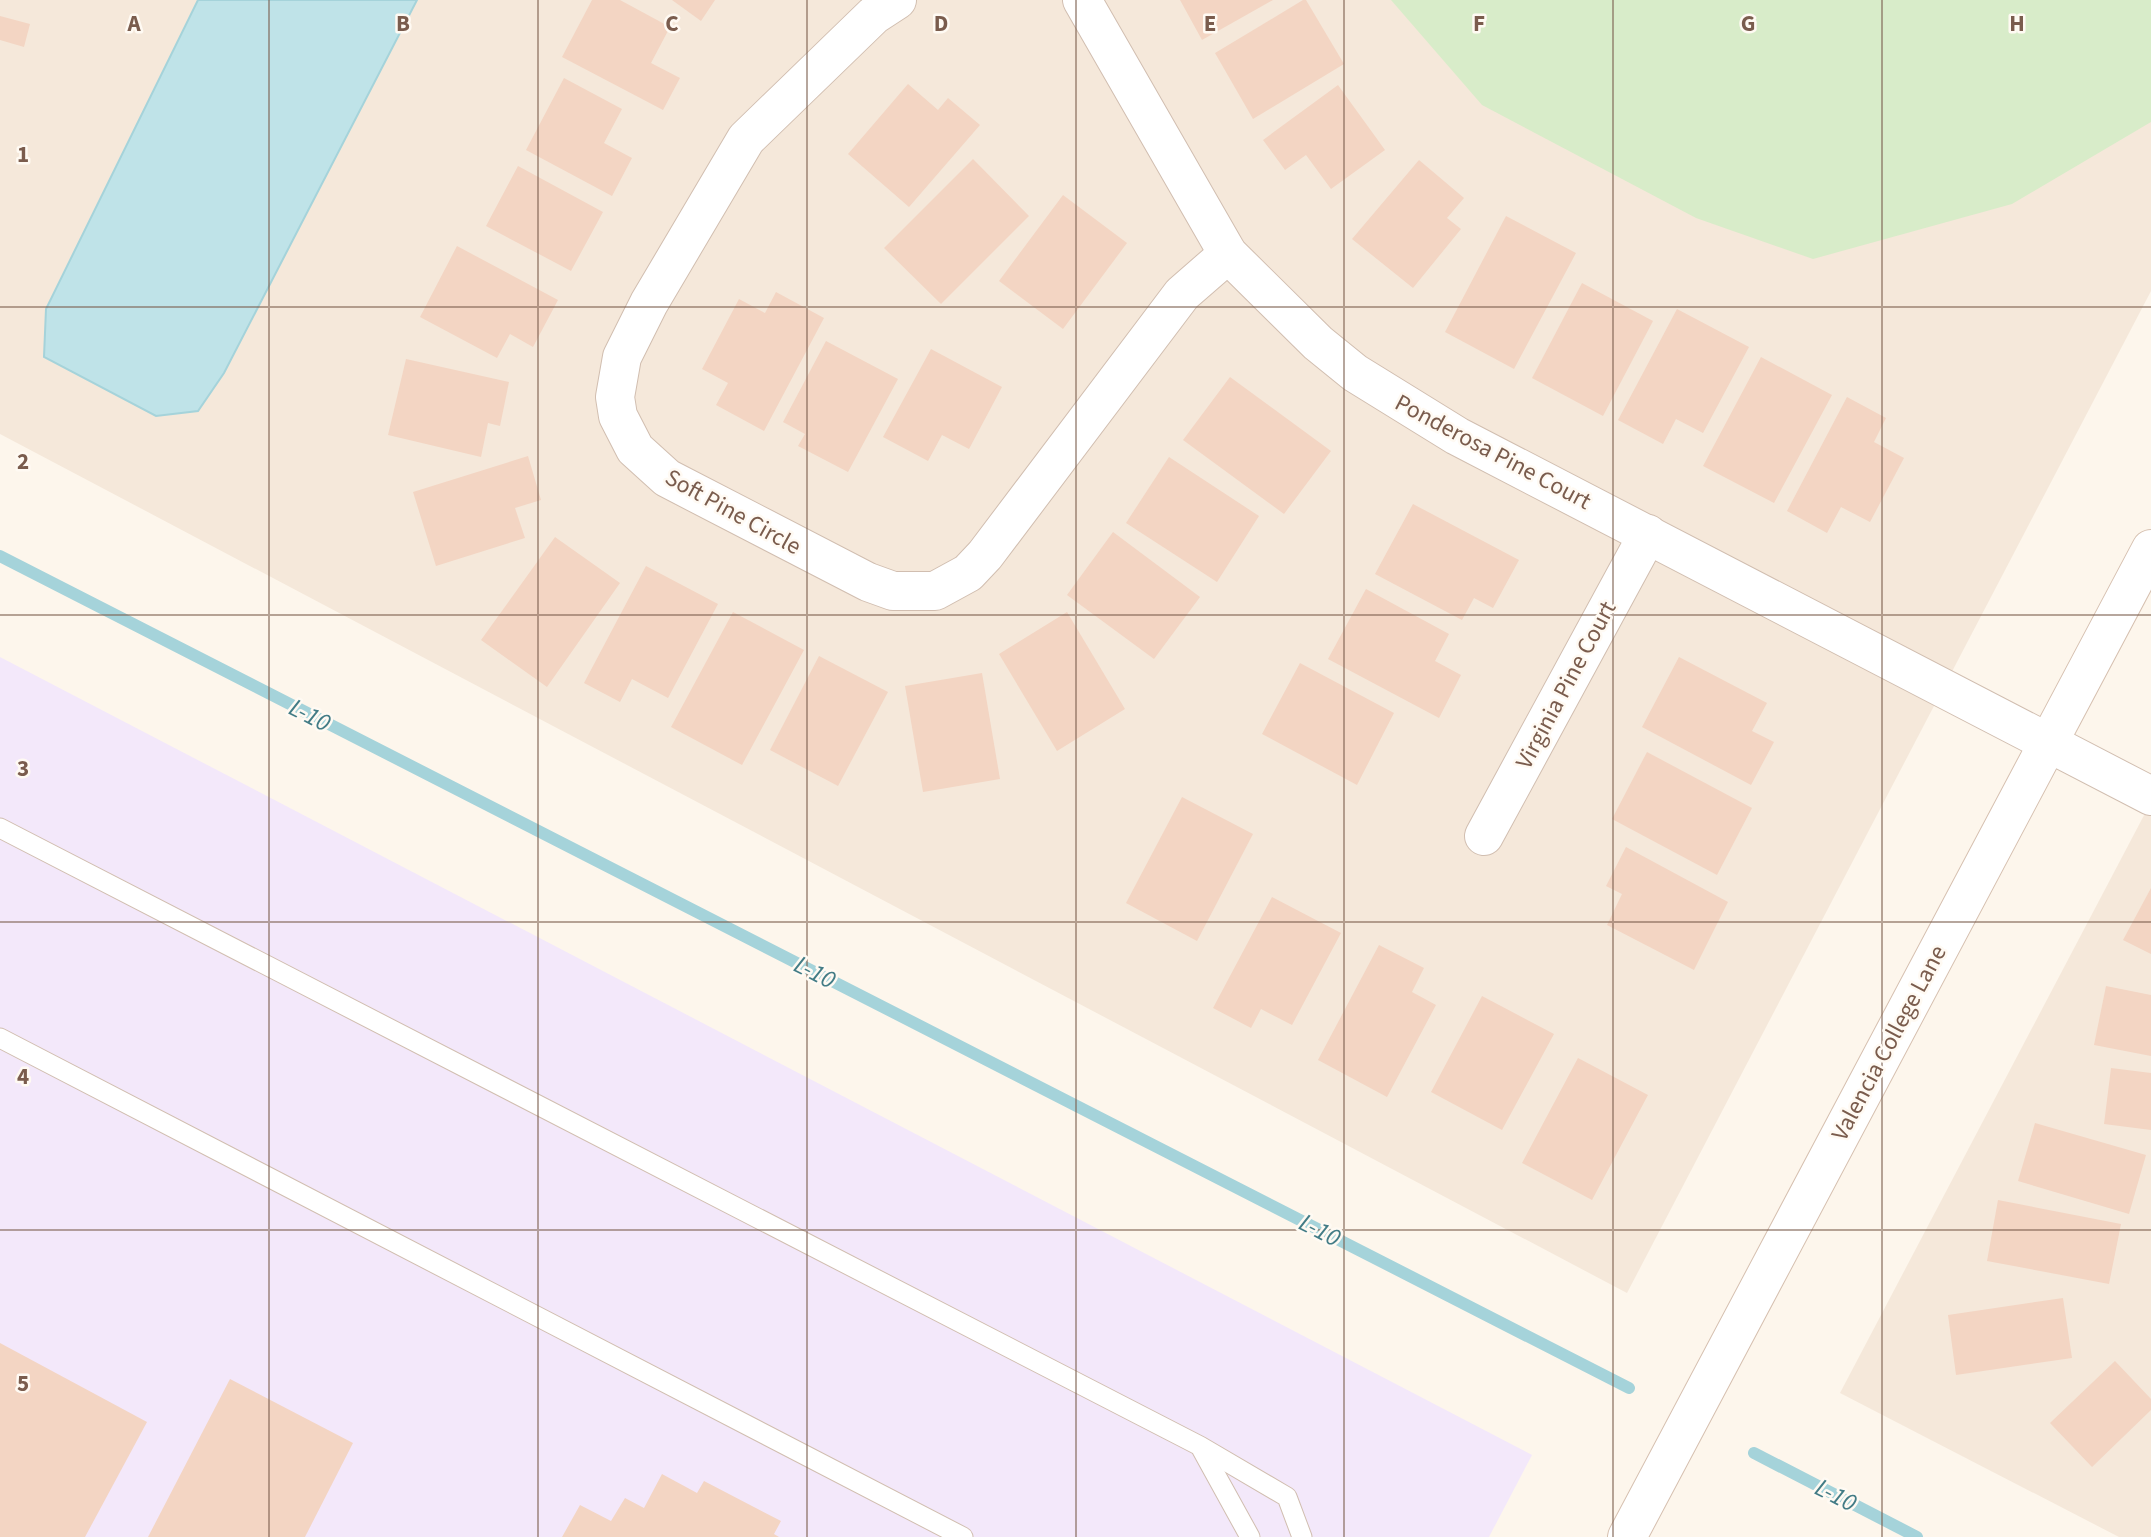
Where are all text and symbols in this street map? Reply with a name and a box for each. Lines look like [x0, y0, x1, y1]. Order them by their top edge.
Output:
text: A [126, 7, 141, 40]
text: B [396, 7, 410, 40]
text: C [665, 7, 679, 40]
text: D [934, 7, 948, 40]
text: E [1204, 7, 1216, 40]
text: F [1473, 7, 1485, 40]
text: G [1741, 7, 1755, 40]
text: H [2009, 7, 2025, 40]
text: 1 [17, 138, 29, 171]
street label: Ponderosa Pine Court [1389, 385, 1597, 519]
text: 2 [17, 445, 29, 478]
street label: Soft Pine Circle [659, 460, 807, 564]
street label: Virginia Pine Court [1507, 595, 1625, 775]
water label: L-10 [283, 689, 338, 741]
text: 3 [17, 752, 29, 785]
street label: Valencia College Lane [1823, 939, 1955, 1147]
water label: L-10 [788, 946, 843, 998]
text: 4 [17, 1060, 29, 1093]
water label: L-10 [1293, 1204, 1348, 1256]
text: 5 [17, 1367, 29, 1400]
water label: L-10 [1809, 1469, 1864, 1521]

